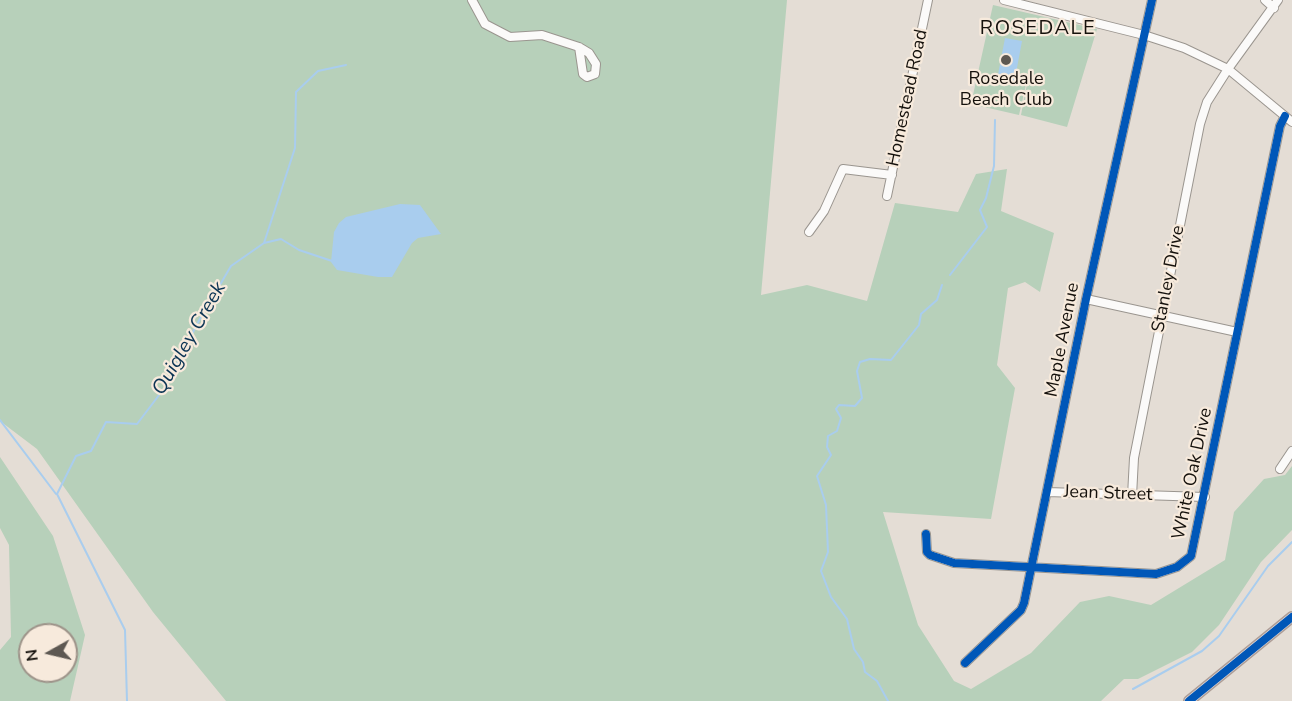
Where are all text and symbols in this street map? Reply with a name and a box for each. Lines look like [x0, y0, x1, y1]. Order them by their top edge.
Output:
district label: ROSEDALE [980, 17, 1096, 41]
street label: Homestead Road [883, 27, 933, 169]
marker: Rosedale Beach Club [999, 53, 1013, 67]
place label: Rosedale Beach Club [960, 69, 1052, 112]
street label: Stanley Drive [1148, 224, 1190, 334]
water label: Quigley Creek [148, 278, 232, 400]
street label: Maple Avenue [1041, 281, 1085, 399]
street label: White Oak Drive [1168, 406, 1218, 542]
street label: Jean Street [1063, 482, 1153, 506]
north arrow [18, 623, 78, 683]
text: N [20, 648, 44, 663]

